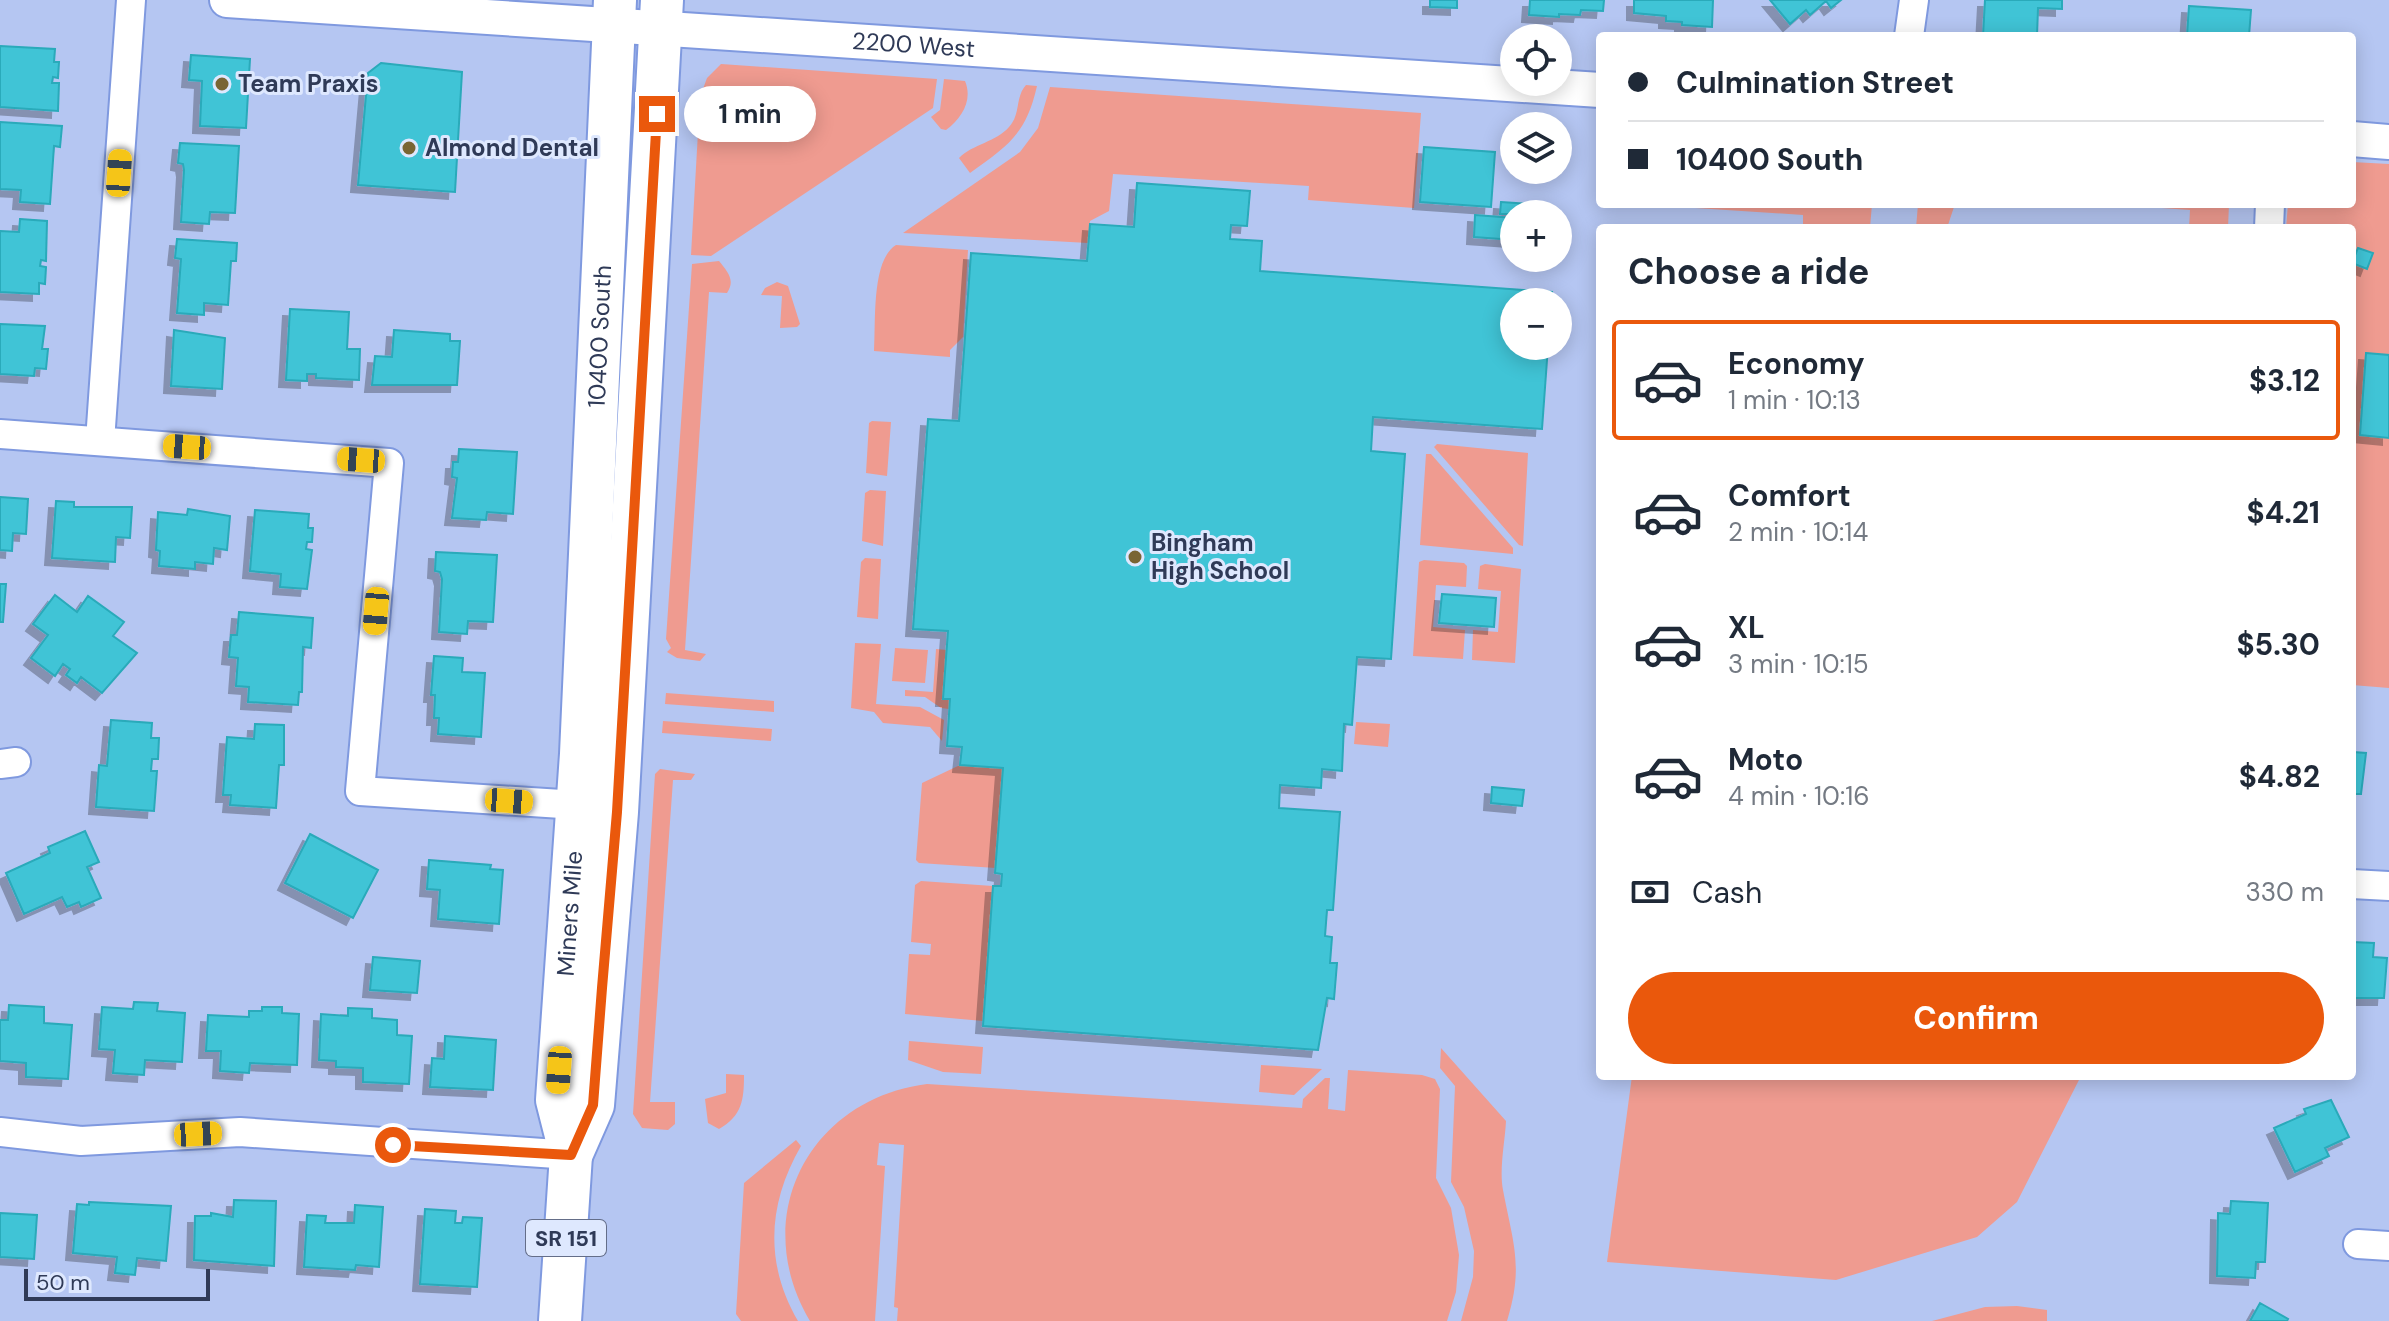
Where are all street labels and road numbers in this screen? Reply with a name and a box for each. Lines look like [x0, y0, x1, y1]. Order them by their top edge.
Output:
street label: 2200 West [851, 25, 976, 64]
street label: 10400 South [581, 264, 618, 408]
street label: Miners Mile [550, 850, 589, 977]
road number: SR 151 [526, 1220, 606, 1256]

